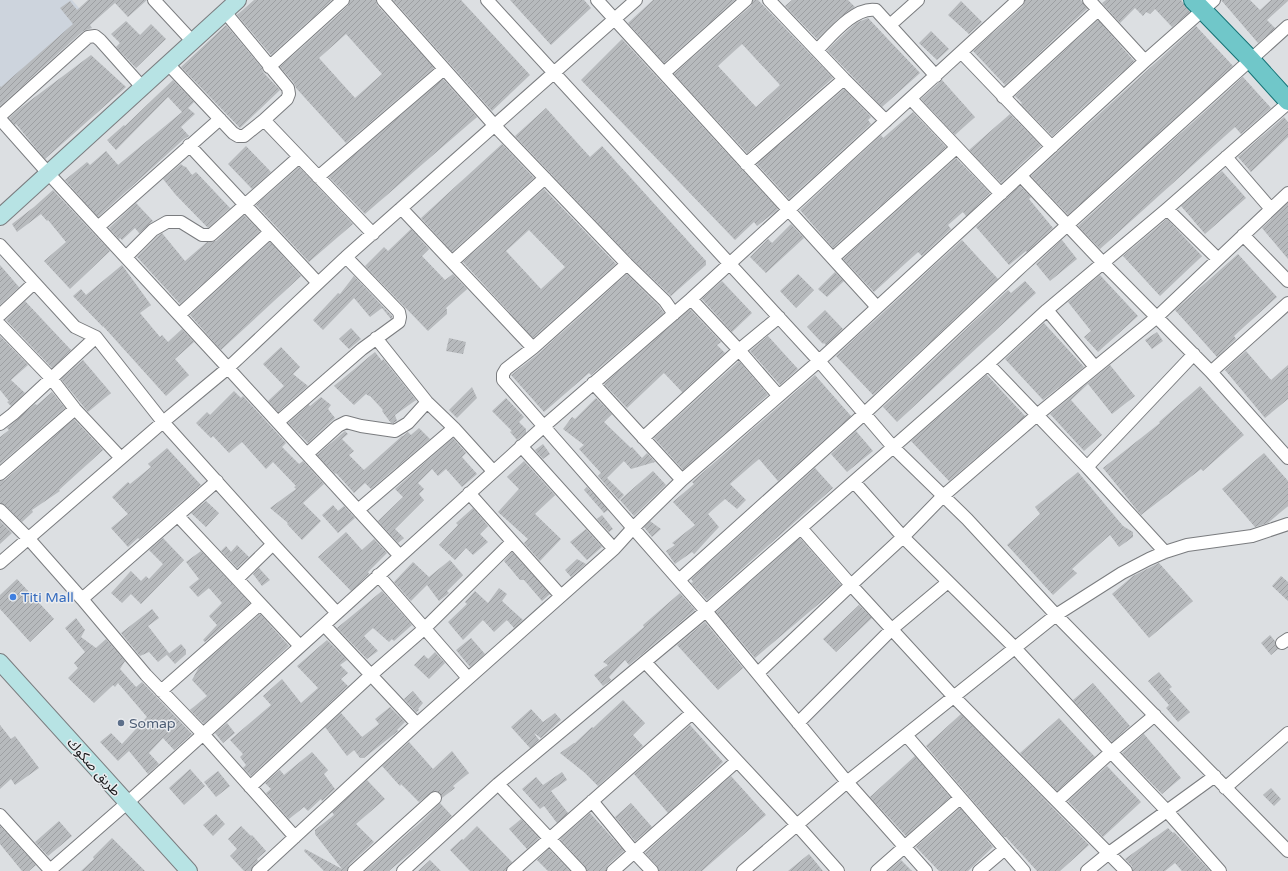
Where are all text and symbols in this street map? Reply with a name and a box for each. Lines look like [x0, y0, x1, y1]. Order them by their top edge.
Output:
place label: Titi Mall [21, 589, 74, 606]
marker: Titi Mall [8, 592, 18, 602]
place label: Somap [129, 715, 176, 732]
marker: Somap [116, 718, 126, 728]
street label: طريق صكوك [63, 734, 125, 800]

